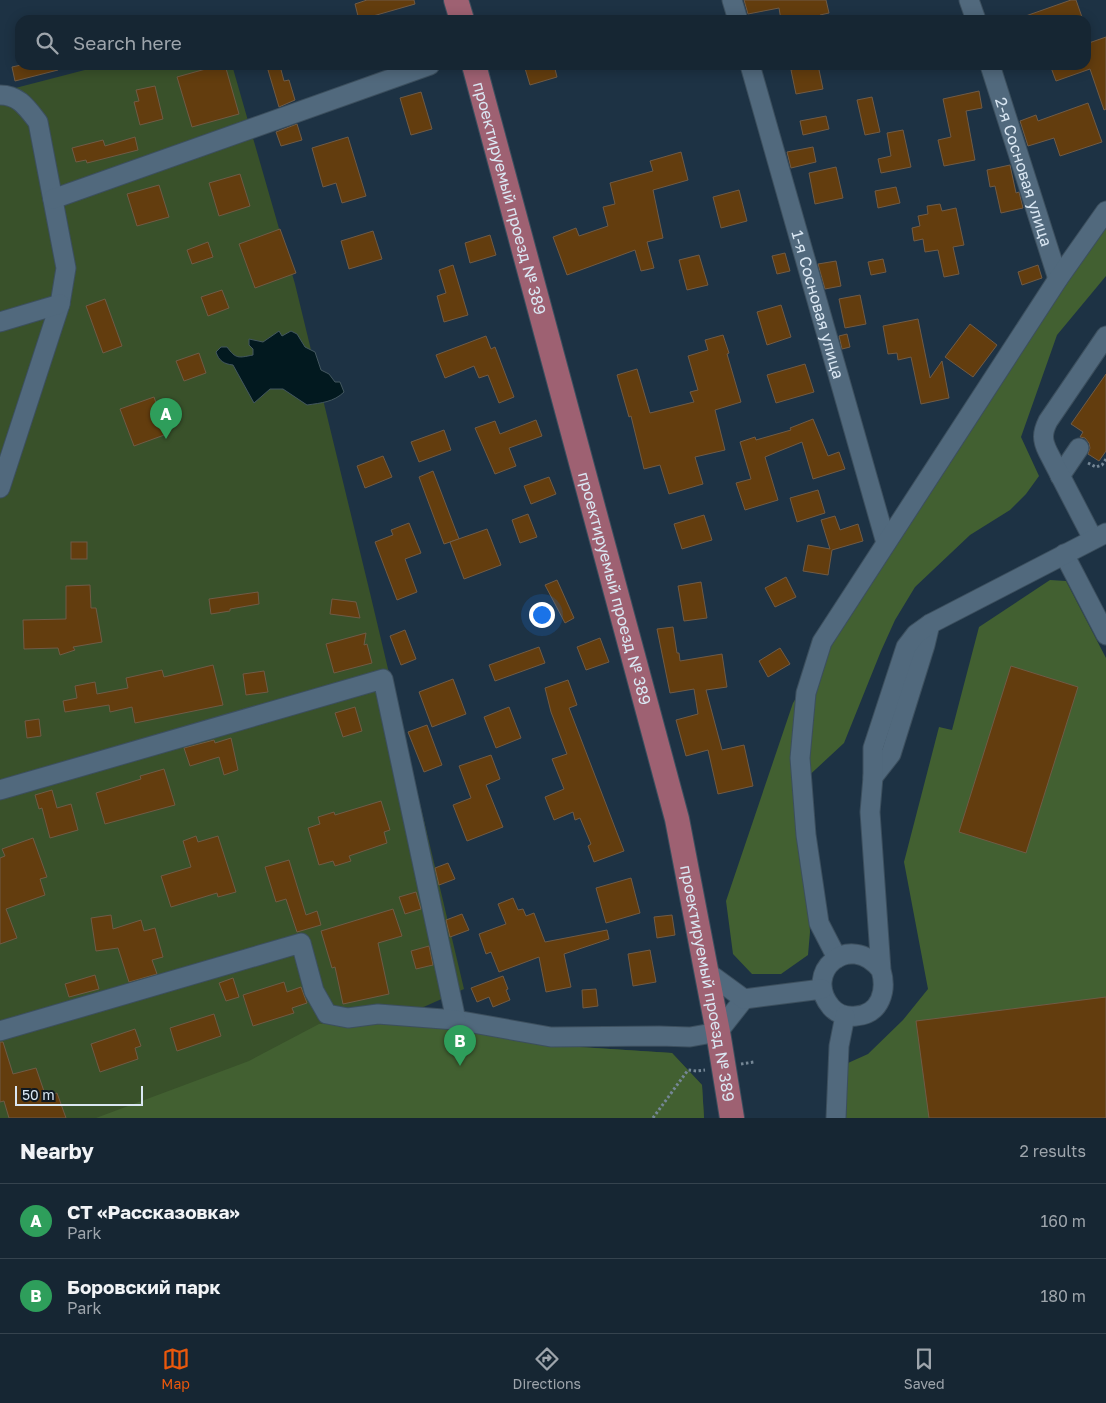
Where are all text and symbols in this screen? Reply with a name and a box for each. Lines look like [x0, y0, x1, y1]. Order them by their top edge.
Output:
search box [15, 15, 1091, 70]
icon: search [33, 29, 61, 57]
text: Search here [73, 31, 182, 54]
street label: проектируемый проезд № 389 [469, 80, 551, 317]
street label: 2-я Сосновая улица [991, 95, 1057, 249]
street label: 1-я Сосновая улица [787, 228, 849, 381]
pin: A [150, 398, 182, 439]
street label: проектируемый проезд № 389 [574, 470, 656, 707]
your location [529, 602, 555, 628]
street label: проектируемый проезд № 389 [676, 863, 739, 1103]
pin: B [444, 1025, 476, 1066]
scale bar [15, 1083, 142, 1106]
text: 50 m [22, 1086, 55, 1103]
text: Nearby [20, 1138, 94, 1164]
text: 2 results [1020, 1141, 1086, 1161]
text: СТ «Рассказовка» [67, 1200, 240, 1223]
text: A [30, 1211, 42, 1231]
text: 160 m [1040, 1211, 1086, 1231]
text: Park [67, 1223, 102, 1243]
text: Боровский парк [67, 1275, 220, 1298]
text: B [30, 1286, 42, 1306]
text: 180 m [1040, 1286, 1086, 1306]
text: Park [67, 1298, 102, 1318]
tab: Map [161, 1345, 190, 1392]
tab: Directions [513, 1345, 581, 1392]
tab: Saved [904, 1345, 945, 1392]

